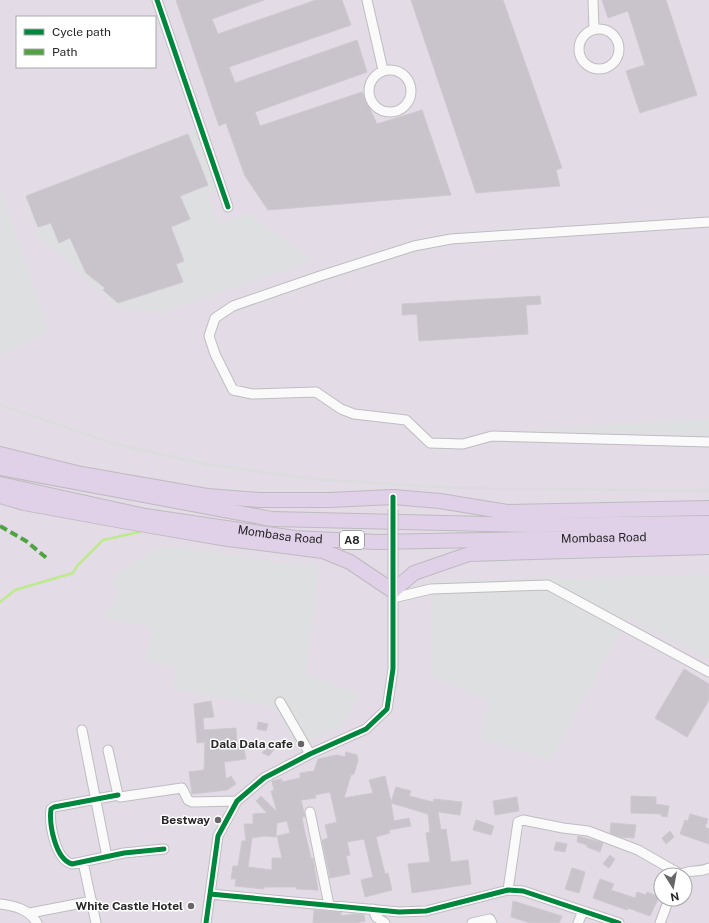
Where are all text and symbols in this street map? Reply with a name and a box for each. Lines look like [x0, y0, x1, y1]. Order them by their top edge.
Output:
legend [16, 16, 156, 68]
text: Cycle path [52, 25, 111, 39]
text: Path [52, 45, 78, 59]
street label: Mombasa Road [237, 523, 323, 546]
street label: Mombasa Road [561, 530, 647, 546]
road number: A8 [340, 531, 364, 549]
place label: Dala Dala cafe [211, 737, 293, 751]
marker: Dala Dala cafe [296, 739, 306, 749]
place label: Bestway [161, 813, 210, 827]
marker: Bestway [213, 815, 223, 825]
north arrow [653, 867, 693, 907]
text: N [670, 890, 680, 904]
place label: White Castle Hotel [76, 899, 183, 913]
marker: White Castle Hotel [186, 901, 196, 911]

